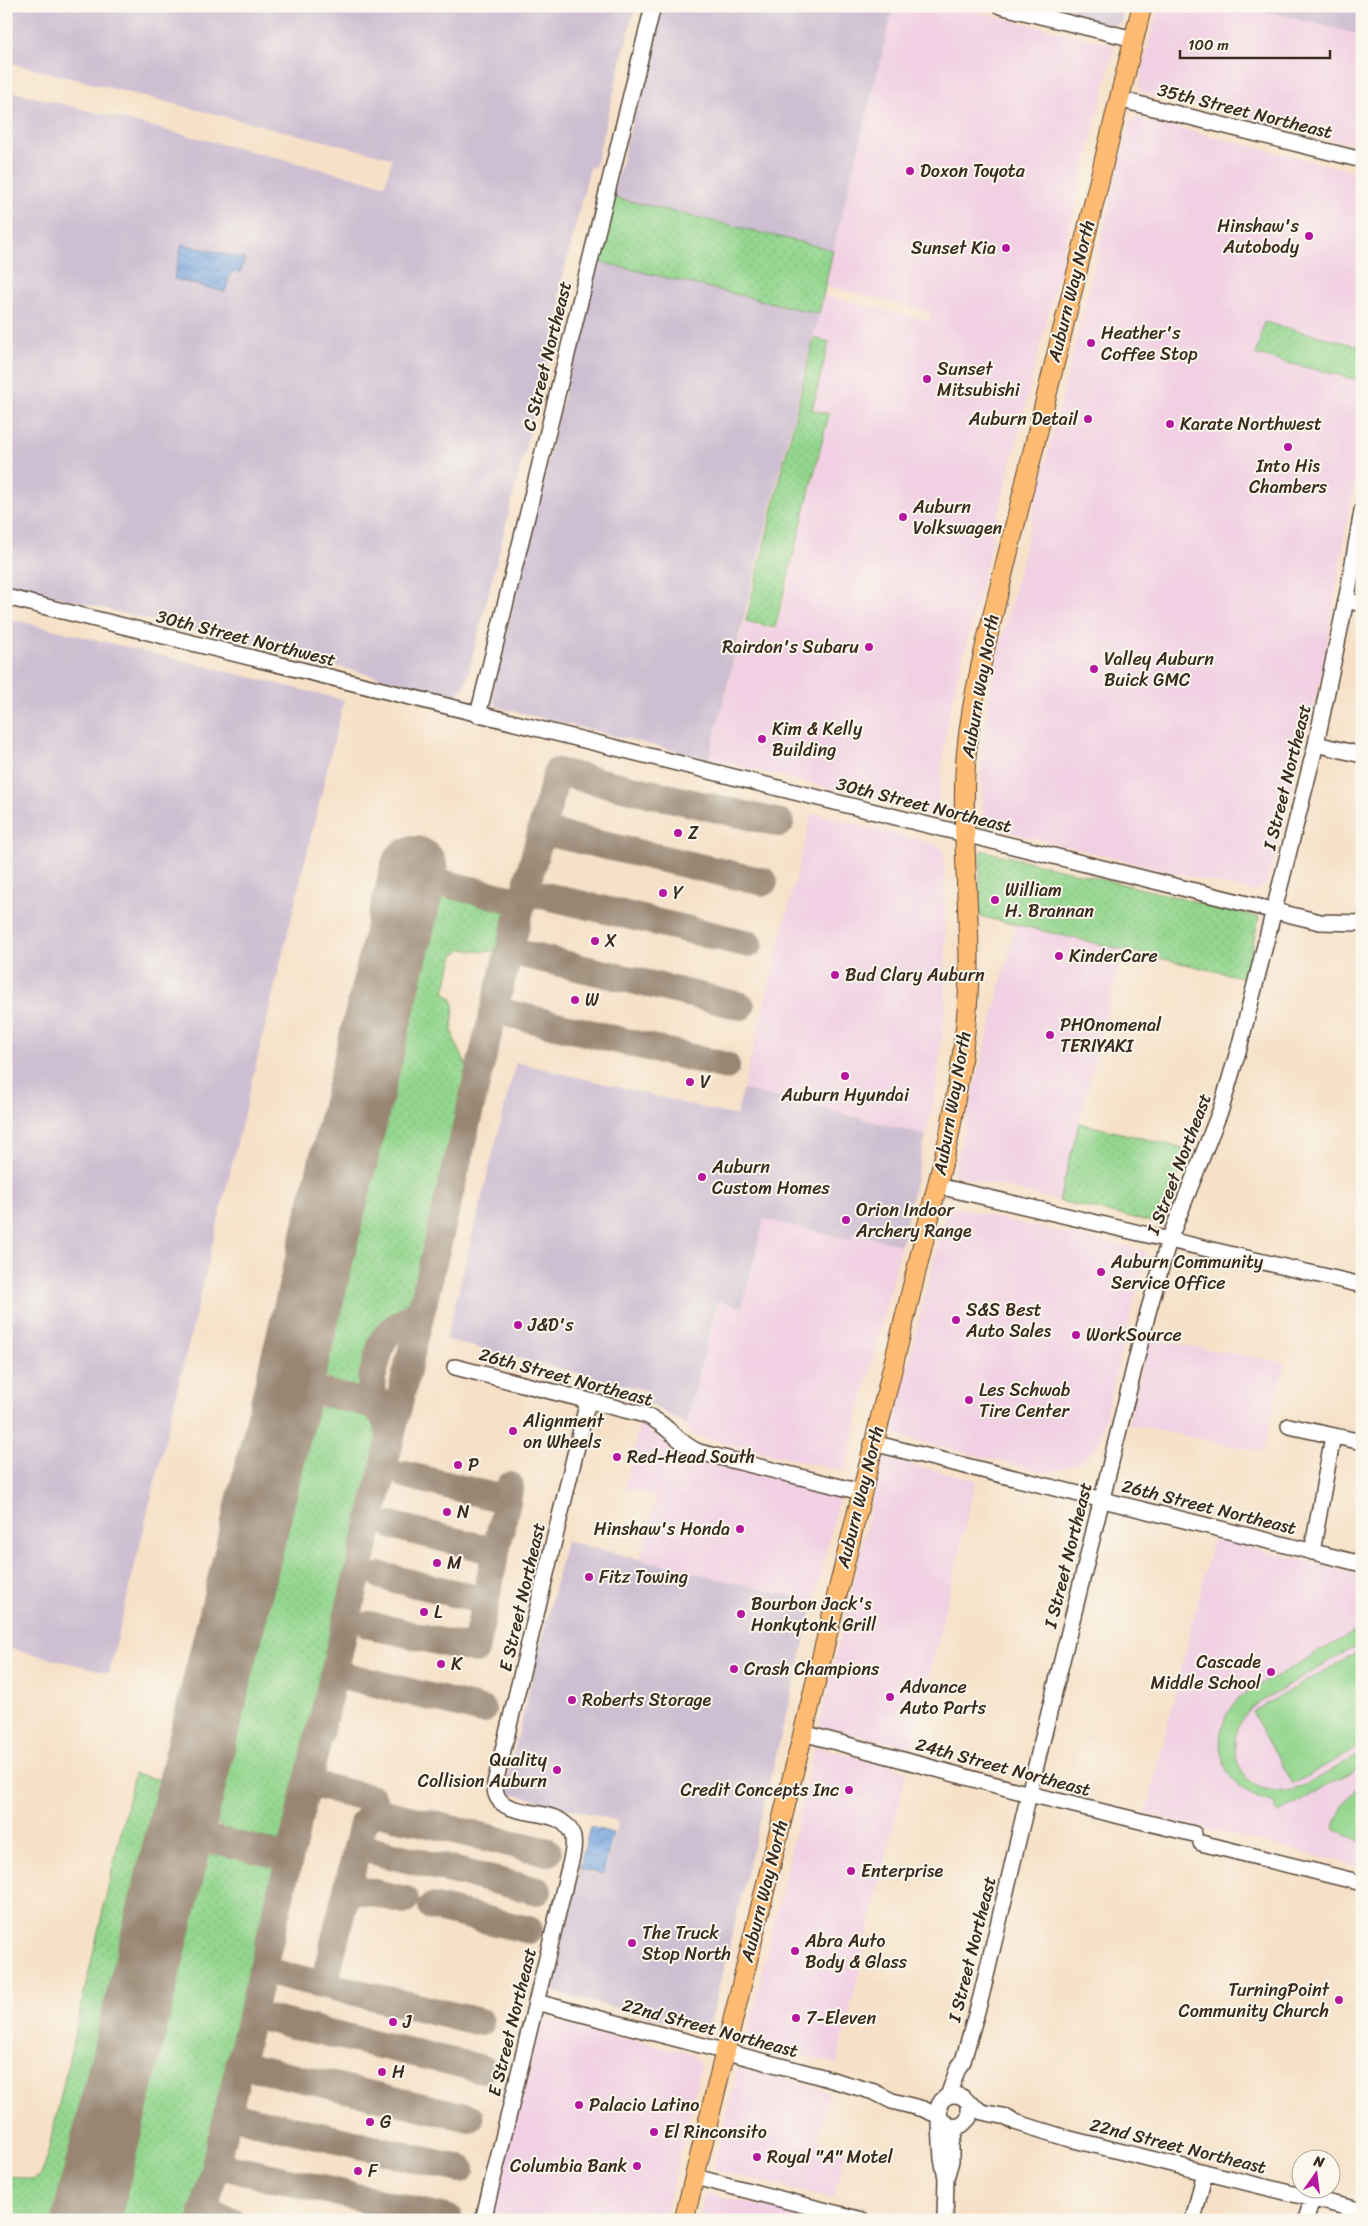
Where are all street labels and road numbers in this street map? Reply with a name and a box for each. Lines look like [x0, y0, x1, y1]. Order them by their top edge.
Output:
street label: 35th Street Northeast [1154, 74, 1336, 148]
street label: Auburn Way North [1038, 216, 1104, 366]
street label: C Street Northeast [513, 278, 581, 434]
street label: 30th Street Northwest [153, 600, 339, 676]
street label: Auburn Way North [951, 612, 1008, 761]
street label: I Street Northeast [1253, 701, 1321, 854]
street label: 30th Street Northeast [833, 768, 1015, 842]
street label: Auburn Way North [923, 1029, 980, 1178]
street label: I Street Northeast [1137, 1088, 1221, 1240]
street label: 26th Street Northeast [475, 1338, 657, 1416]
street label: Auburn Way North [827, 1422, 893, 1572]
street label: 26th Street Northeast [1118, 1470, 1300, 1544]
street label: I Street Northeast [1034, 1479, 1102, 1632]
street label: E Street Northeast [489, 1519, 555, 1675]
street label: 24th Street Northeast [912, 1728, 1094, 1806]
street label: Auburn Way North [731, 1816, 797, 1966]
street label: I Street Northeast [938, 1873, 1006, 2026]
street label: E Street Northeast [478, 1944, 546, 2100]
street label: 22nd Street Northeast [618, 1989, 802, 2067]
street label: 22nd Street Northeast [1086, 2109, 1270, 2183]

